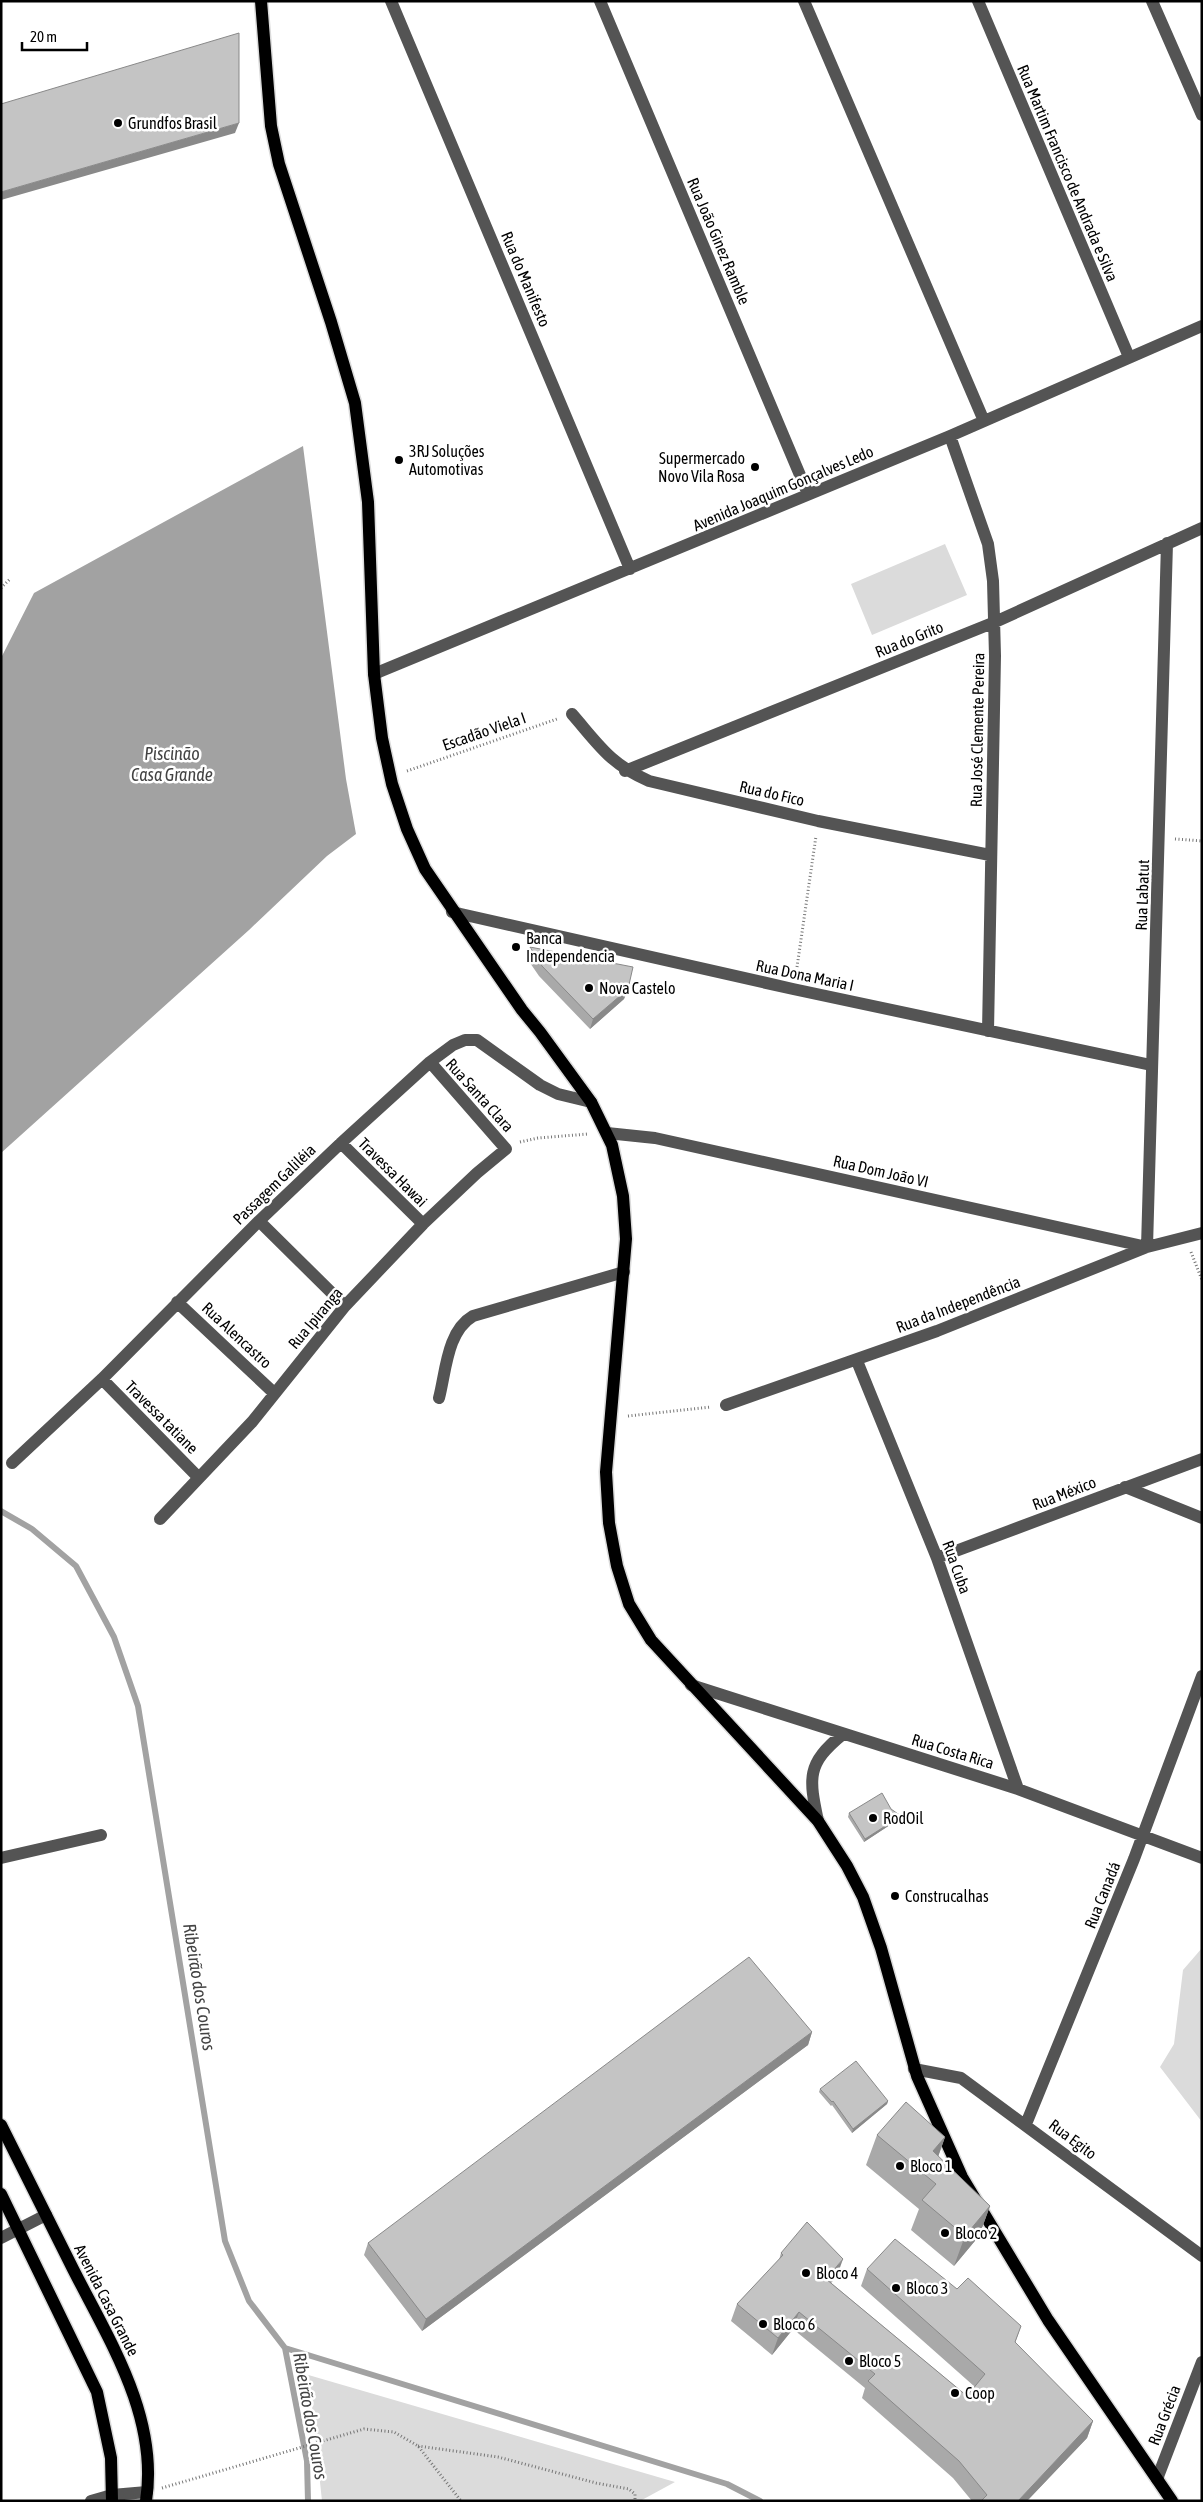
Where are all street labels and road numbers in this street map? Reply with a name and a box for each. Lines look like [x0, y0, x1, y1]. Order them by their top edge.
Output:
street label: Rua Martim Francisco de Andrada e Silva [1014, 62, 1122, 284]
street label: Rua João Ginez Ramble [684, 175, 754, 307]
street label: Rua do Manifesto [498, 229, 554, 329]
street label: Avenida Joaquim Gonçalves Ledo [690, 442, 876, 535]
street label: Rua do Grito [872, 617, 946, 661]
street label: Rua José Clemente Pereira [967, 653, 987, 807]
street label: Escadão Viela I [440, 708, 528, 754]
street label: Rua do Fico [738, 777, 806, 809]
street label: Rua Labatut [1132, 859, 1152, 931]
street label: Rua Dona Maria I [754, 956, 856, 994]
street label: Rua Santa Clara [442, 1055, 518, 1135]
street label: Travessa Hawai [355, 1134, 431, 1210]
street label: Passagem Galiléia [229, 1140, 320, 1229]
street label: Rua Dom João VI [832, 1151, 930, 1191]
street label: Rua da Independência [893, 1272, 1023, 1337]
street label: Rua Ipiranga [284, 1284, 347, 1353]
street label: Rua Alencastro [199, 1298, 275, 1372]
street label: Travessa tatiane [122, 1377, 202, 1457]
street label: Rua México [1030, 1473, 1098, 1513]
street label: Rua Cuba [939, 1538, 975, 1596]
street label: Rua Costa Rica [910, 1730, 996, 1772]
street label: Rua Canadá [1081, 1859, 1123, 1931]
street label: Rua Egito [1045, 2115, 1100, 2163]
street label: Avenida Casa Grande [71, 2241, 143, 2359]
street label: Rua Grécia [1144, 2382, 1184, 2448]

